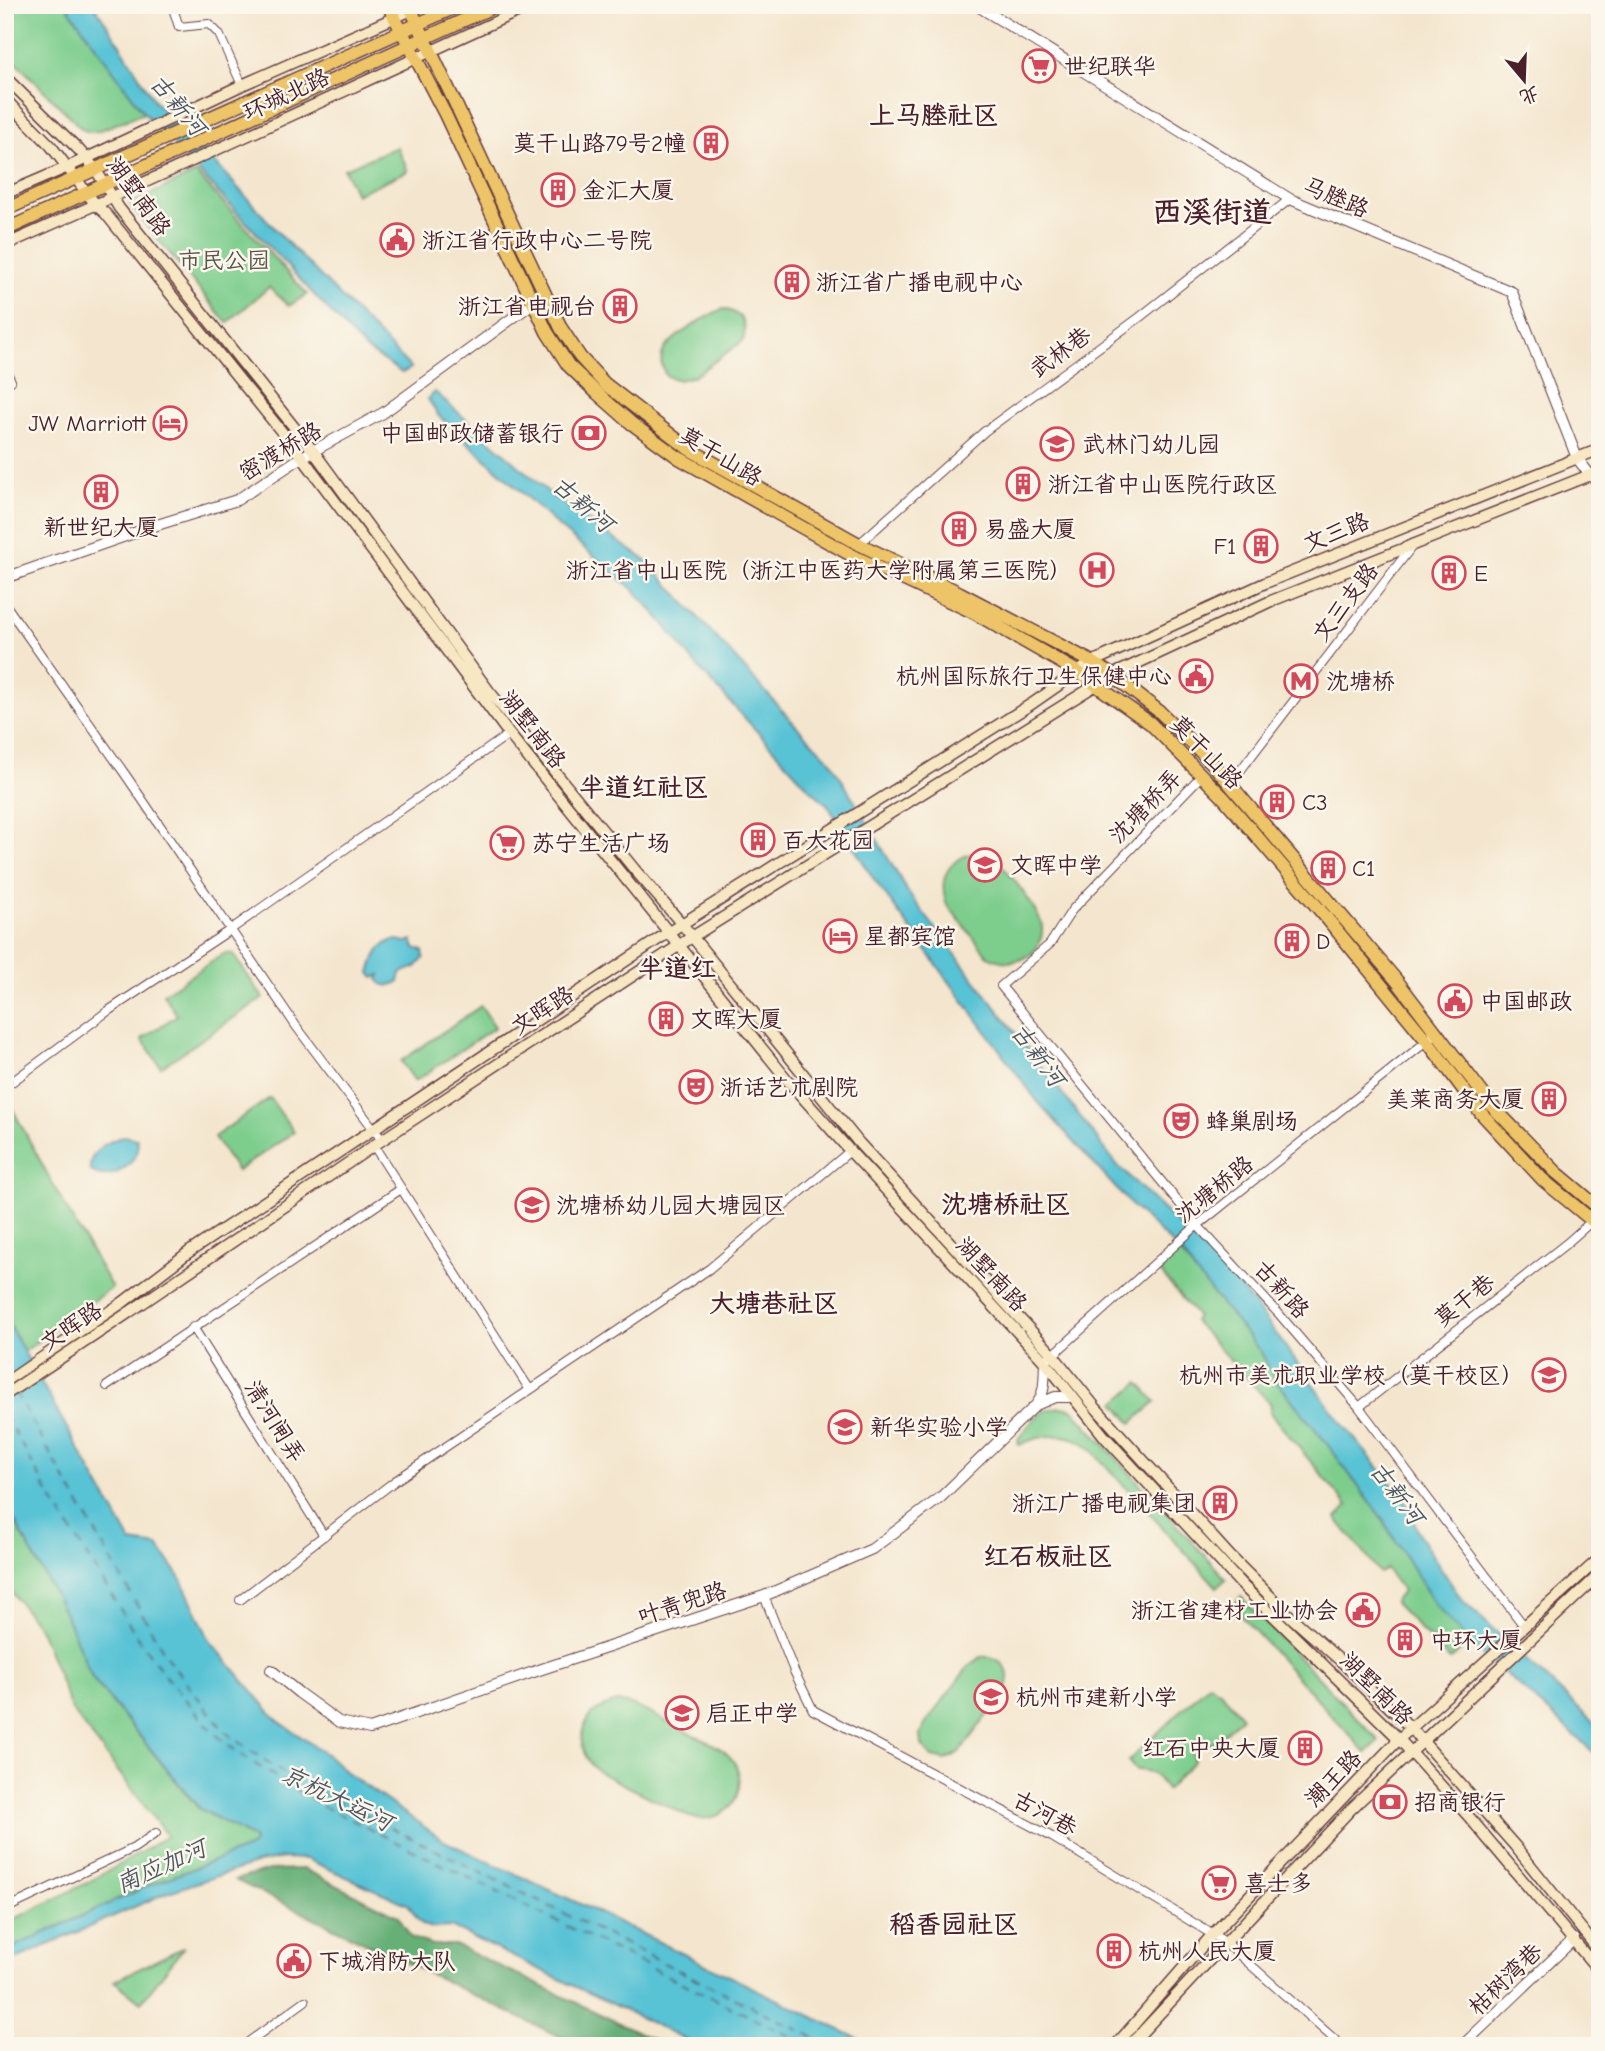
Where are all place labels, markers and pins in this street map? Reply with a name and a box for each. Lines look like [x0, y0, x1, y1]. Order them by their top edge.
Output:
supermarket icon: 世纪联华 [1020, 47, 1058, 85]
place label: 世纪联华 [1064, 53, 1156, 80]
building icon: 莫干山路79号2幢 [692, 124, 730, 162]
place label: 莫干山路79号2幢 [513, 130, 686, 157]
building icon: 金汇大厦 [539, 171, 577, 209]
place label: 金汇大厦 [582, 177, 674, 204]
public building icon: 浙江省行政中心二号院 [378, 221, 416, 259]
place label: 浙江省行政中心二号院 [422, 227, 652, 254]
building icon: 浙江省广播电视中心 [773, 263, 811, 301]
place label: 浙江省广播电视中心 [816, 269, 1023, 296]
building icon: 浙江省电视台 [601, 287, 639, 325]
place label: 浙江省电视台 [458, 293, 596, 320]
hotel icon: JW Marriott [151, 404, 189, 442]
place label: JW Marriott [28, 410, 147, 437]
bank icon: 中国邮政储蓄银行 [570, 414, 608, 452]
place label: 中国邮政储蓄银行 [380, 420, 564, 447]
school or university icon: 武林门幼儿园 [1038, 425, 1076, 463]
place label: 武林门幼儿园 [1082, 431, 1220, 458]
building icon: 浙江省中山医院行政区 [1004, 465, 1042, 503]
place label: 浙江省中山医院行政区 [1048, 471, 1278, 498]
building icon: 新世纪大厦 [82, 473, 120, 511]
building icon: 易盛大厦 [940, 510, 978, 548]
place label: 新世纪大厦 [44, 514, 159, 541]
place label: 易盛大厦 [984, 516, 1076, 543]
building icon: F1 [1242, 527, 1280, 565]
place label: F1 [1214, 533, 1236, 560]
hospital icon: 浙江省中山医院（浙江中医药大学附属第三医院） [1078, 551, 1116, 589]
building icon: E [1430, 554, 1468, 592]
place label: 浙江省中山医院（浙江中医药大学附属第三医院） [566, 557, 1072, 584]
place label: E [1474, 560, 1488, 587]
public building icon: 杭州国际旅行卫生保健中心 [1177, 657, 1215, 695]
metro station icon: 沈塘桥 [1282, 662, 1320, 700]
place label: 杭州国际旅行卫生保健中心 [896, 663, 1172, 690]
place label: 沈塘桥 [1326, 668, 1395, 695]
building icon: C3 [1258, 783, 1296, 821]
place label: C3 [1302, 789, 1328, 816]
building icon: 百大花园 [739, 821, 777, 859]
supermarket icon: 苏宁生活广场 [488, 824, 526, 862]
place label: 百大花园 [782, 827, 874, 854]
place label: 苏宁生活广场 [532, 830, 670, 857]
school or university icon: 文晖中学 [966, 846, 1004, 884]
building icon: C1 [1309, 849, 1347, 887]
place label: 文晖中学 [1010, 852, 1102, 879]
place label: C1 [1352, 855, 1375, 882]
hotel icon: 星都宾馆 [821, 917, 859, 955]
building icon: D [1273, 922, 1311, 960]
place label: 星都宾馆 [864, 923, 956, 950]
place label: D [1316, 928, 1330, 955]
public building icon: 中国邮政 [1436, 982, 1474, 1020]
place label: 中国邮政 [1480, 988, 1572, 1015]
building icon: 文晖大厦 [647, 1000, 685, 1038]
place label: 文晖大厦 [690, 1006, 782, 1033]
theatre icon: 浙话艺术剧院 [677, 1068, 715, 1106]
place label: 浙话艺术剧院 [720, 1074, 858, 1101]
building icon: 美莱商务大厦 [1530, 1080, 1568, 1118]
place label: 美莱商务大厦 [1386, 1086, 1524, 1113]
theatre icon: 蜂巢剧场 [1162, 1102, 1200, 1140]
place label: 蜂巢剧场 [1206, 1108, 1298, 1135]
school or university icon: 沈塘桥幼儿园大塘园区 [513, 1186, 551, 1224]
place label: 沈塘桥幼儿园大塘园区 [556, 1192, 786, 1219]
school or university icon: 杭州市美术职业学校（莫干校区） [1530, 1356, 1568, 1394]
place label: 杭州市美术职业学校（莫干校区） [1179, 1362, 1524, 1389]
school or university icon: 新华实验小学 [826, 1408, 864, 1446]
place label: 新华实验小学 [870, 1414, 1008, 1441]
building icon: 浙江广播电视集团 [1201, 1484, 1239, 1522]
place label: 浙江广播电视集团 [1012, 1490, 1196, 1517]
public building icon: 浙江省建材工业协会 [1344, 1591, 1382, 1629]
place label: 浙江省建材工业协会 [1131, 1597, 1338, 1624]
building icon: 中环大厦 [1386, 1621, 1424, 1659]
place label: 中环大厦 [1430, 1627, 1522, 1654]
school or university icon: 杭州市建新小学 [972, 1678, 1010, 1716]
place label: 杭州市建新小学 [1016, 1684, 1177, 1711]
school or university icon: 启正中学 [663, 1694, 701, 1732]
place label: 启正中学 [706, 1700, 798, 1727]
building icon: 红石中央大厦 [1286, 1729, 1324, 1767]
place label: 红石中央大厦 [1142, 1735, 1280, 1762]
bank icon: 招商银行 [1371, 1783, 1409, 1821]
place label: 招商银行 [1414, 1789, 1506, 1816]
supermarket icon: 喜士多 [1200, 1864, 1238, 1902]
place label: 喜士多 [1244, 1870, 1313, 1897]
building icon: 杭州人民大厦 [1095, 1932, 1133, 1970]
place label: 杭州人民大厦 [1138, 1938, 1276, 1965]
public building icon: 下城消防大队 [275, 1942, 313, 1980]
place label: 下城消防大队 [318, 1948, 456, 1975]

